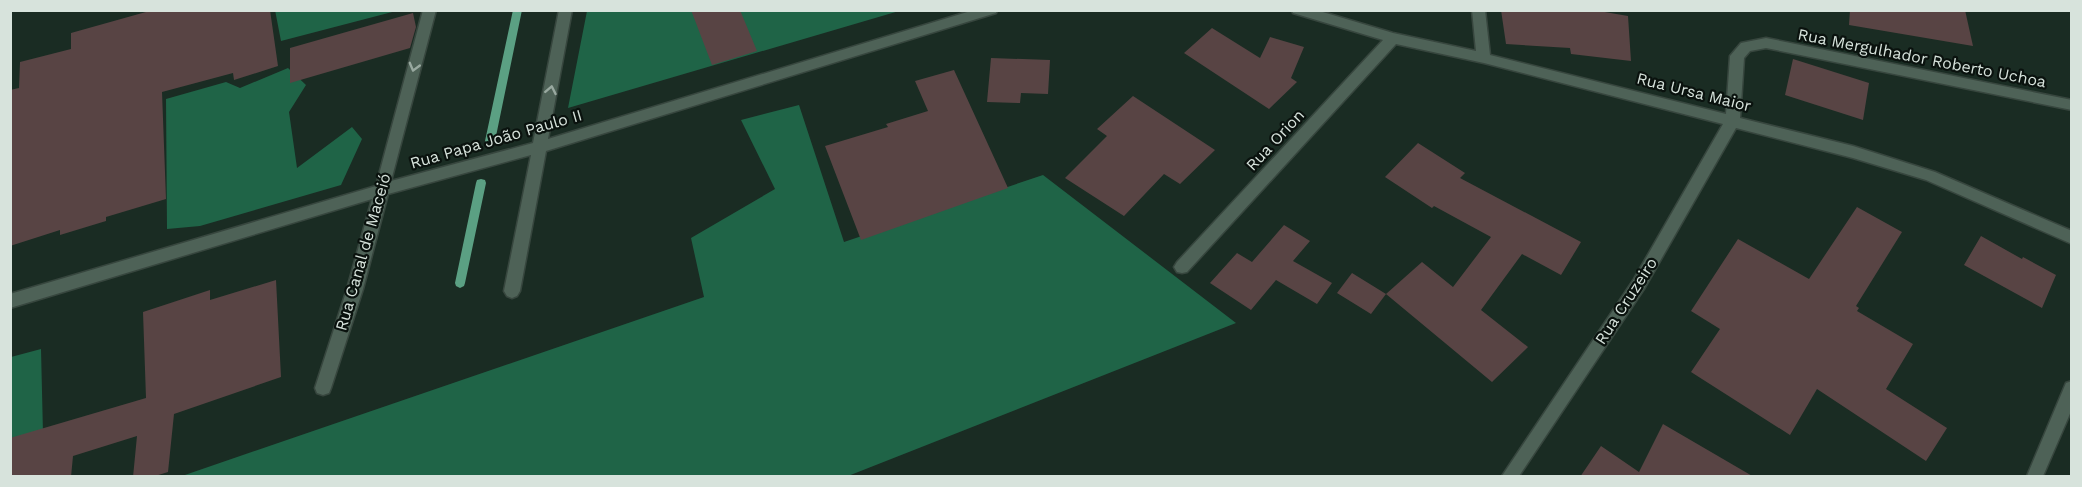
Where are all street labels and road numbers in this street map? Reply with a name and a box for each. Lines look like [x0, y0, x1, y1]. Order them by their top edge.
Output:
street label: Rua Mergulhador Roberto Uchoa [1796, 25, 2048, 91]
street label: Rua Ursa Maior [1635, 69, 1754, 116]
street label: Rua Papa João Paulo II [408, 105, 584, 173]
street label: Rua Orion [1242, 105, 1308, 175]
street label: Rua Canal de Maceió [331, 171, 395, 333]
street label: Rua Cruzeiro [1591, 254, 1661, 348]

